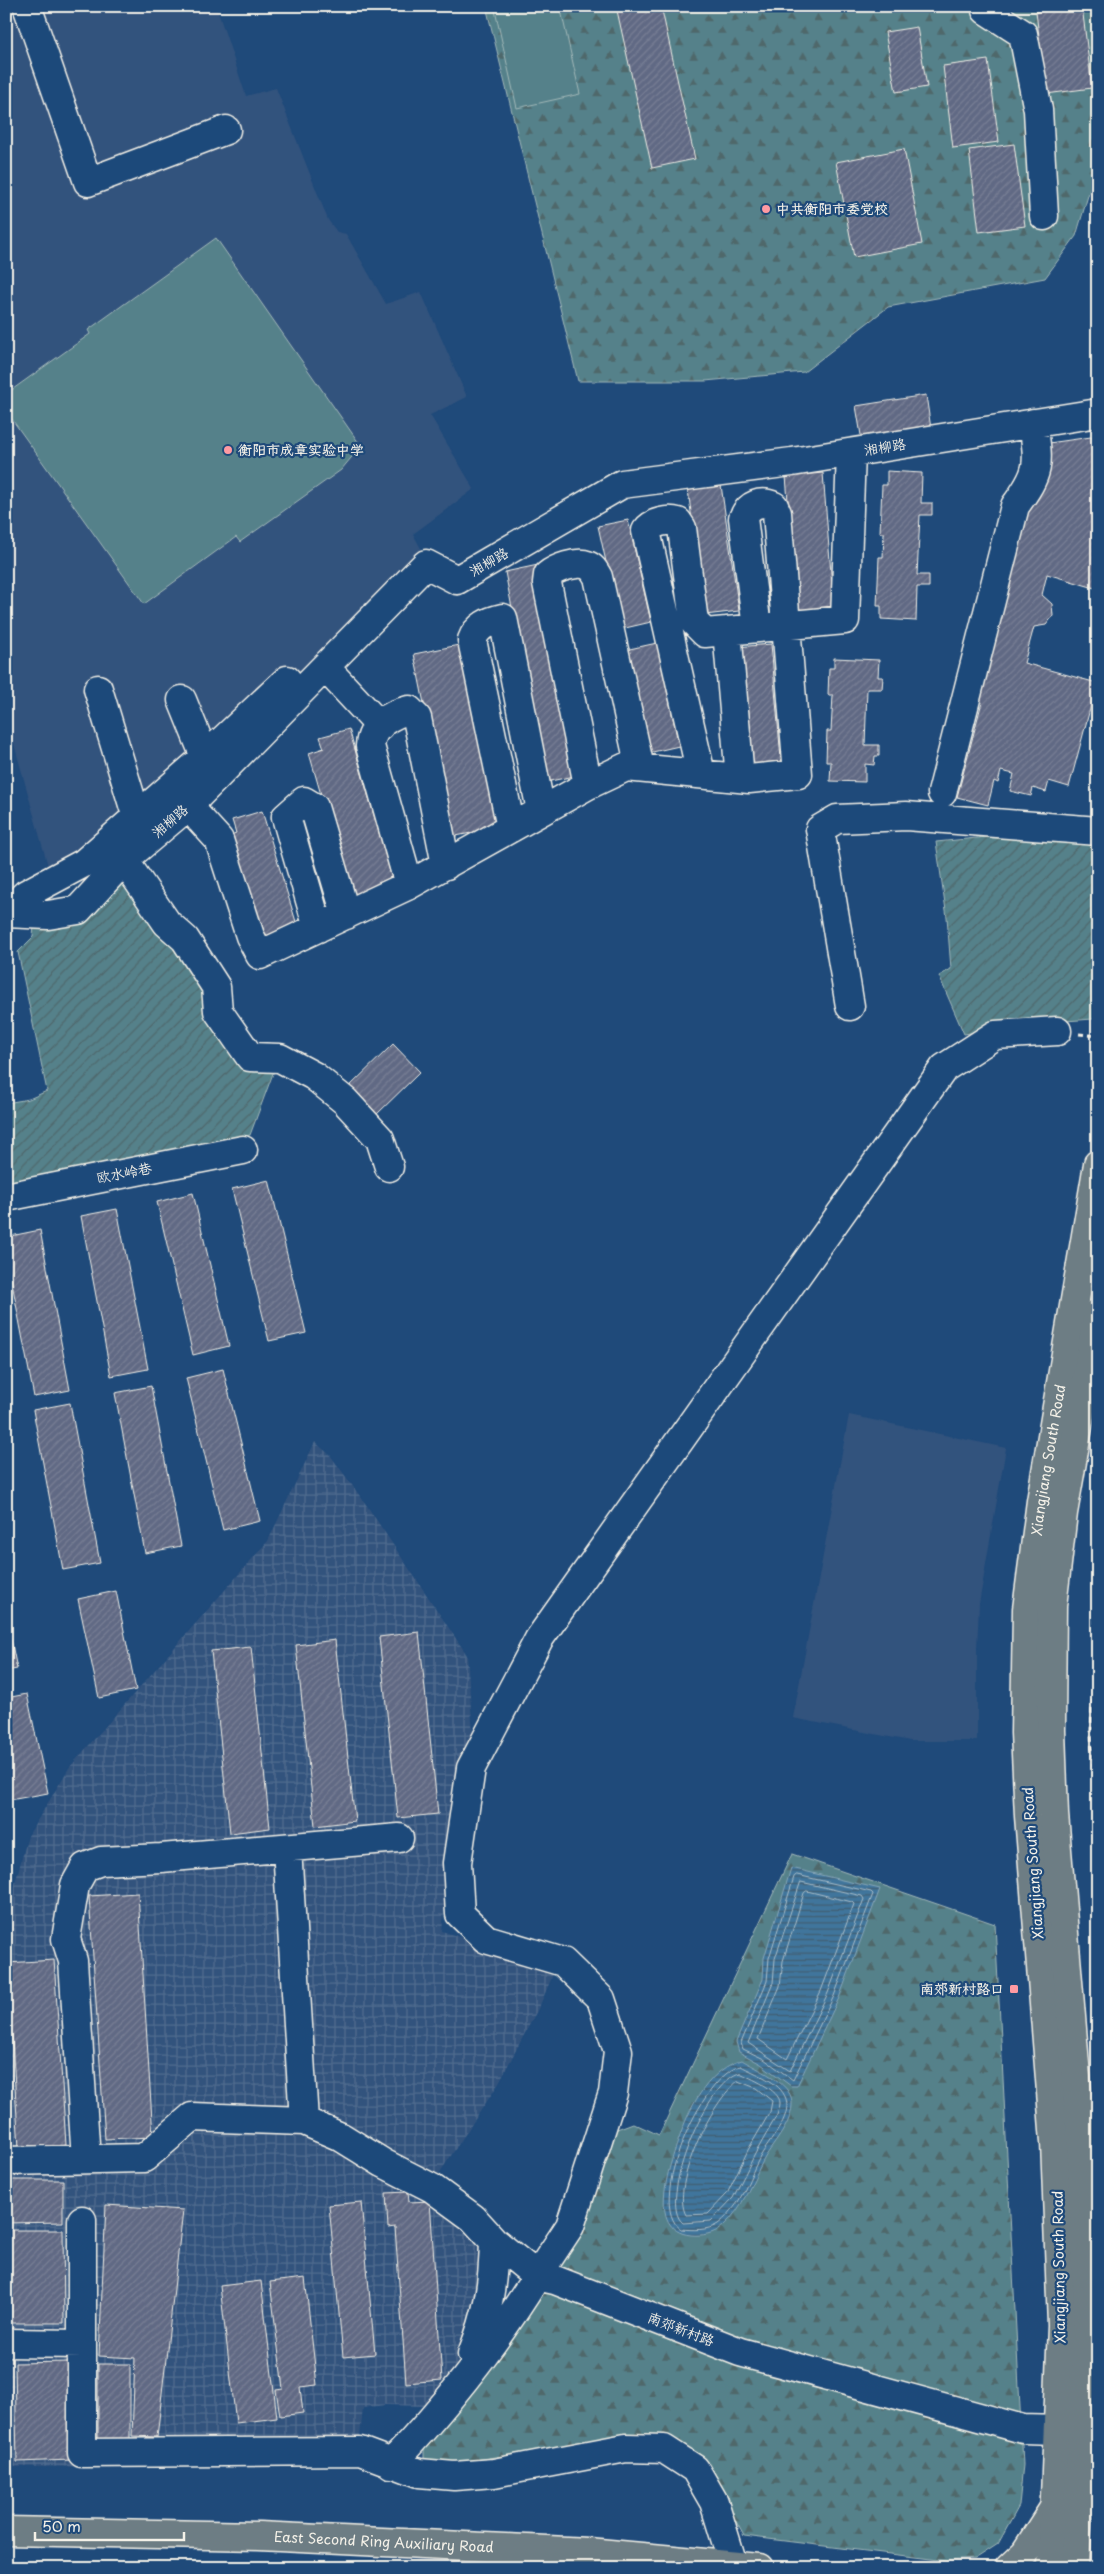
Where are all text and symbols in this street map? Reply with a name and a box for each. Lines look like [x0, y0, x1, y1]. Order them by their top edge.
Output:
place label: 中共衡阳市委党校 [776, 198, 888, 219]
marker: 中共衡阳市委党校 [760, 203, 772, 215]
street label: 湘柳路 [863, 433, 907, 460]
place label: 衡阳市成章实验中学 [238, 439, 364, 460]
marker: 衡阳市成章实验中学 [222, 444, 234, 456]
street label: 湘柳路 [465, 542, 512, 581]
street label: 湘柳路 [147, 799, 192, 842]
street label: 欧水岭巷 [94, 1157, 154, 1188]
street label: Xiangjiang South Road [1026, 1383, 1071, 1537]
street label: Xiangjiang South Road [1017, 1786, 1048, 1940]
place label: 南郊新村路口 [920, 1978, 1004, 1999]
marker: 南郊新村路口 [1008, 1983, 1020, 1995]
street label: Xiangjiang South Road [1047, 2190, 1070, 2344]
street label: 南郊新村路 [645, 2306, 718, 2351]
scale bar [35, 2509, 184, 2541]
text: 50 m [42, 2514, 81, 2537]
street label: East Second Ring Auxiliary Road [273, 2526, 494, 2557]

